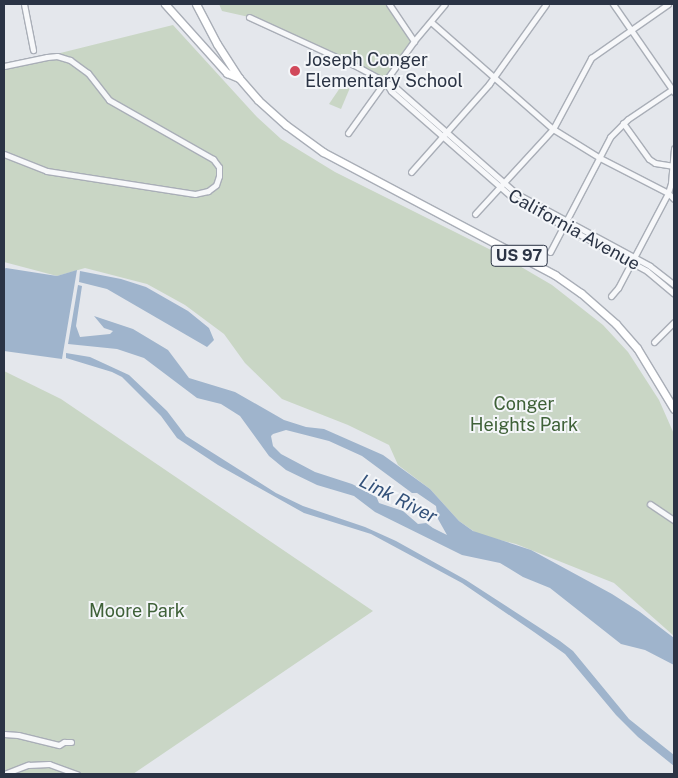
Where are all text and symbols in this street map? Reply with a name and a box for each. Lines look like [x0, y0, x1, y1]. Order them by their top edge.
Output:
place label: Joseph Conger Elementary School [305, 50, 463, 92]
marker: Joseph Conger Elementary School [289, 65, 301, 77]
street label: California Avenue [504, 185, 644, 275]
road number: US 97 [490, 242, 548, 270]
park label: Conger Heights Park [470, 394, 578, 436]
water label: Link River [355, 470, 441, 528]
park label: Moore Park [89, 600, 185, 622]

